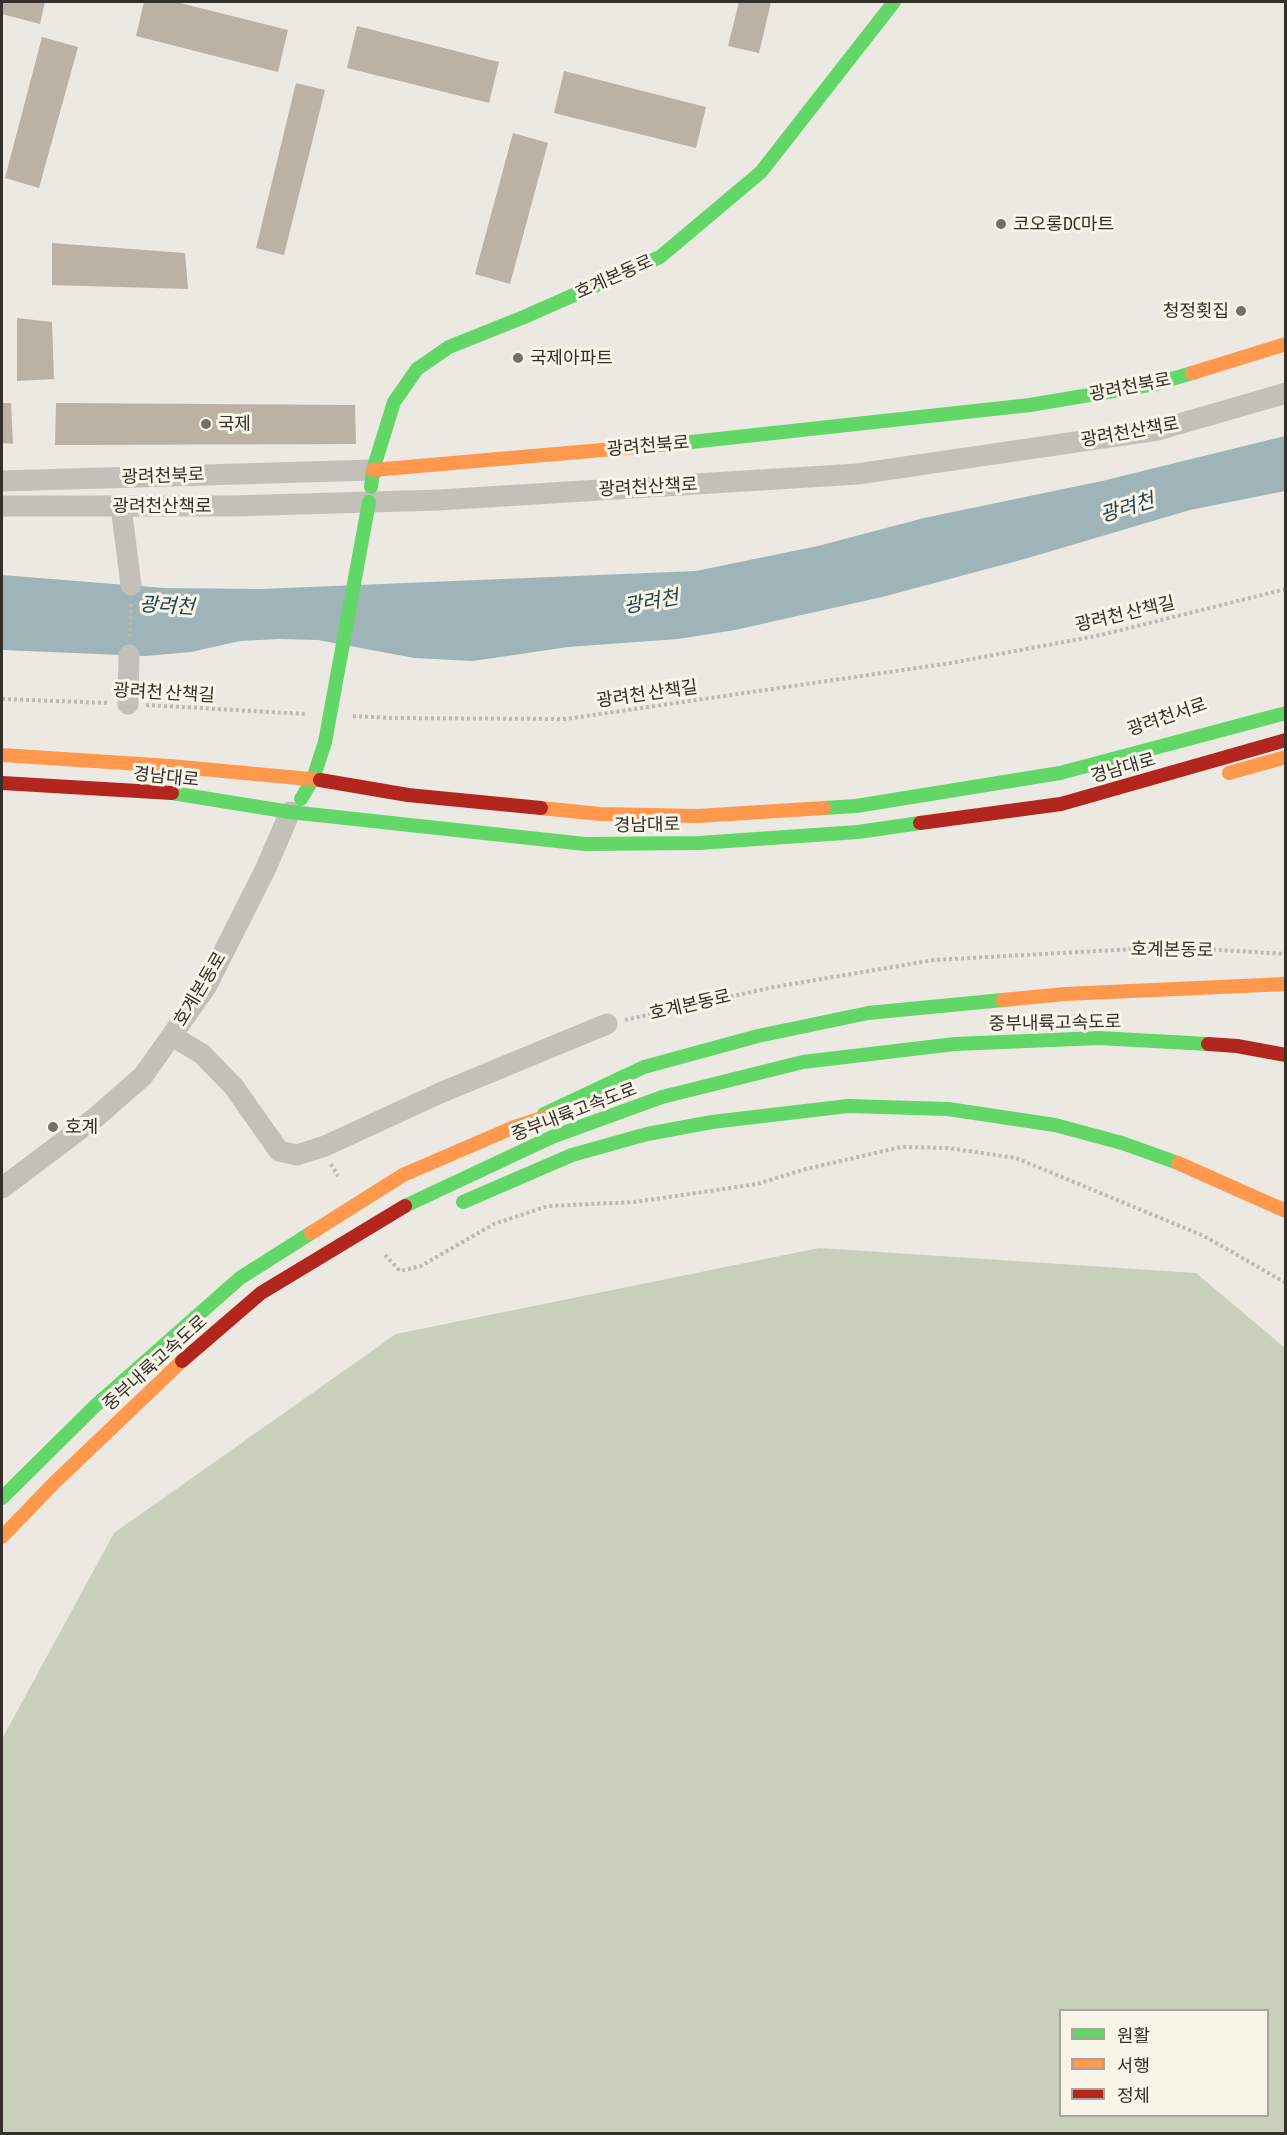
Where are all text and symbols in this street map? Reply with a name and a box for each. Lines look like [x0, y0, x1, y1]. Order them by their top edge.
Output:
place label: 코오롱DC마트 [1013, 213, 1114, 235]
marker: 코오롱DC마트 [994, 217, 1008, 231]
street label: 호계본동로 [572, 250, 656, 304]
place label: 청정횟집 [1163, 300, 1229, 322]
marker: 청정횟집 [1234, 304, 1248, 318]
place label: 국제아파트 [530, 347, 613, 369]
marker: 국제아파트 [511, 351, 525, 365]
street label: 광려천북로 [1087, 368, 1173, 406]
place label: 국제 [218, 413, 251, 435]
street label: 광려천산책로 [1079, 413, 1181, 451]
marker: 국제 [199, 417, 213, 431]
street label: 광려천북로 [606, 432, 690, 460]
street label: 광려천북로 [121, 464, 205, 488]
street label: 광려천산책로 [598, 474, 698, 500]
water label: 광려천 [1097, 488, 1157, 528]
street label: 광려천산책로 [112, 495, 212, 517]
water label: 광려천 [622, 585, 680, 619]
street label: 광려천 산책길 [1073, 592, 1177, 636]
water label: 광려천 [139, 593, 195, 619]
street label: 광려천 산책길 [595, 676, 699, 712]
street label: 광려천 산책길 [113, 680, 215, 706]
street label: 광려천서로 [1124, 693, 1210, 741]
street label: 경남대로 [1088, 748, 1158, 788]
street label: 경남대로 [132, 763, 200, 791]
street label: 경남대로 [614, 814, 680, 836]
street label: 호계본동로 [1130, 938, 1214, 962]
street label: 호계본동로 [169, 948, 231, 1030]
street label: 호계본동로 [647, 985, 733, 1025]
street label: 중부내륙고속도로 [989, 1011, 1121, 1035]
street label: 중부내륙고속도로 [508, 1078, 640, 1146]
place label: 호계 [65, 1116, 98, 1138]
marker: 호계 [46, 1120, 60, 1134]
street label: 중부내륙고속도로 [99, 1311, 211, 1415]
legend [1059, 2009, 1269, 2117]
text: 원활 [1117, 2025, 1150, 2046]
text: 서행 [1117, 2055, 1150, 2076]
text: 정체 [1117, 2085, 1150, 2106]

